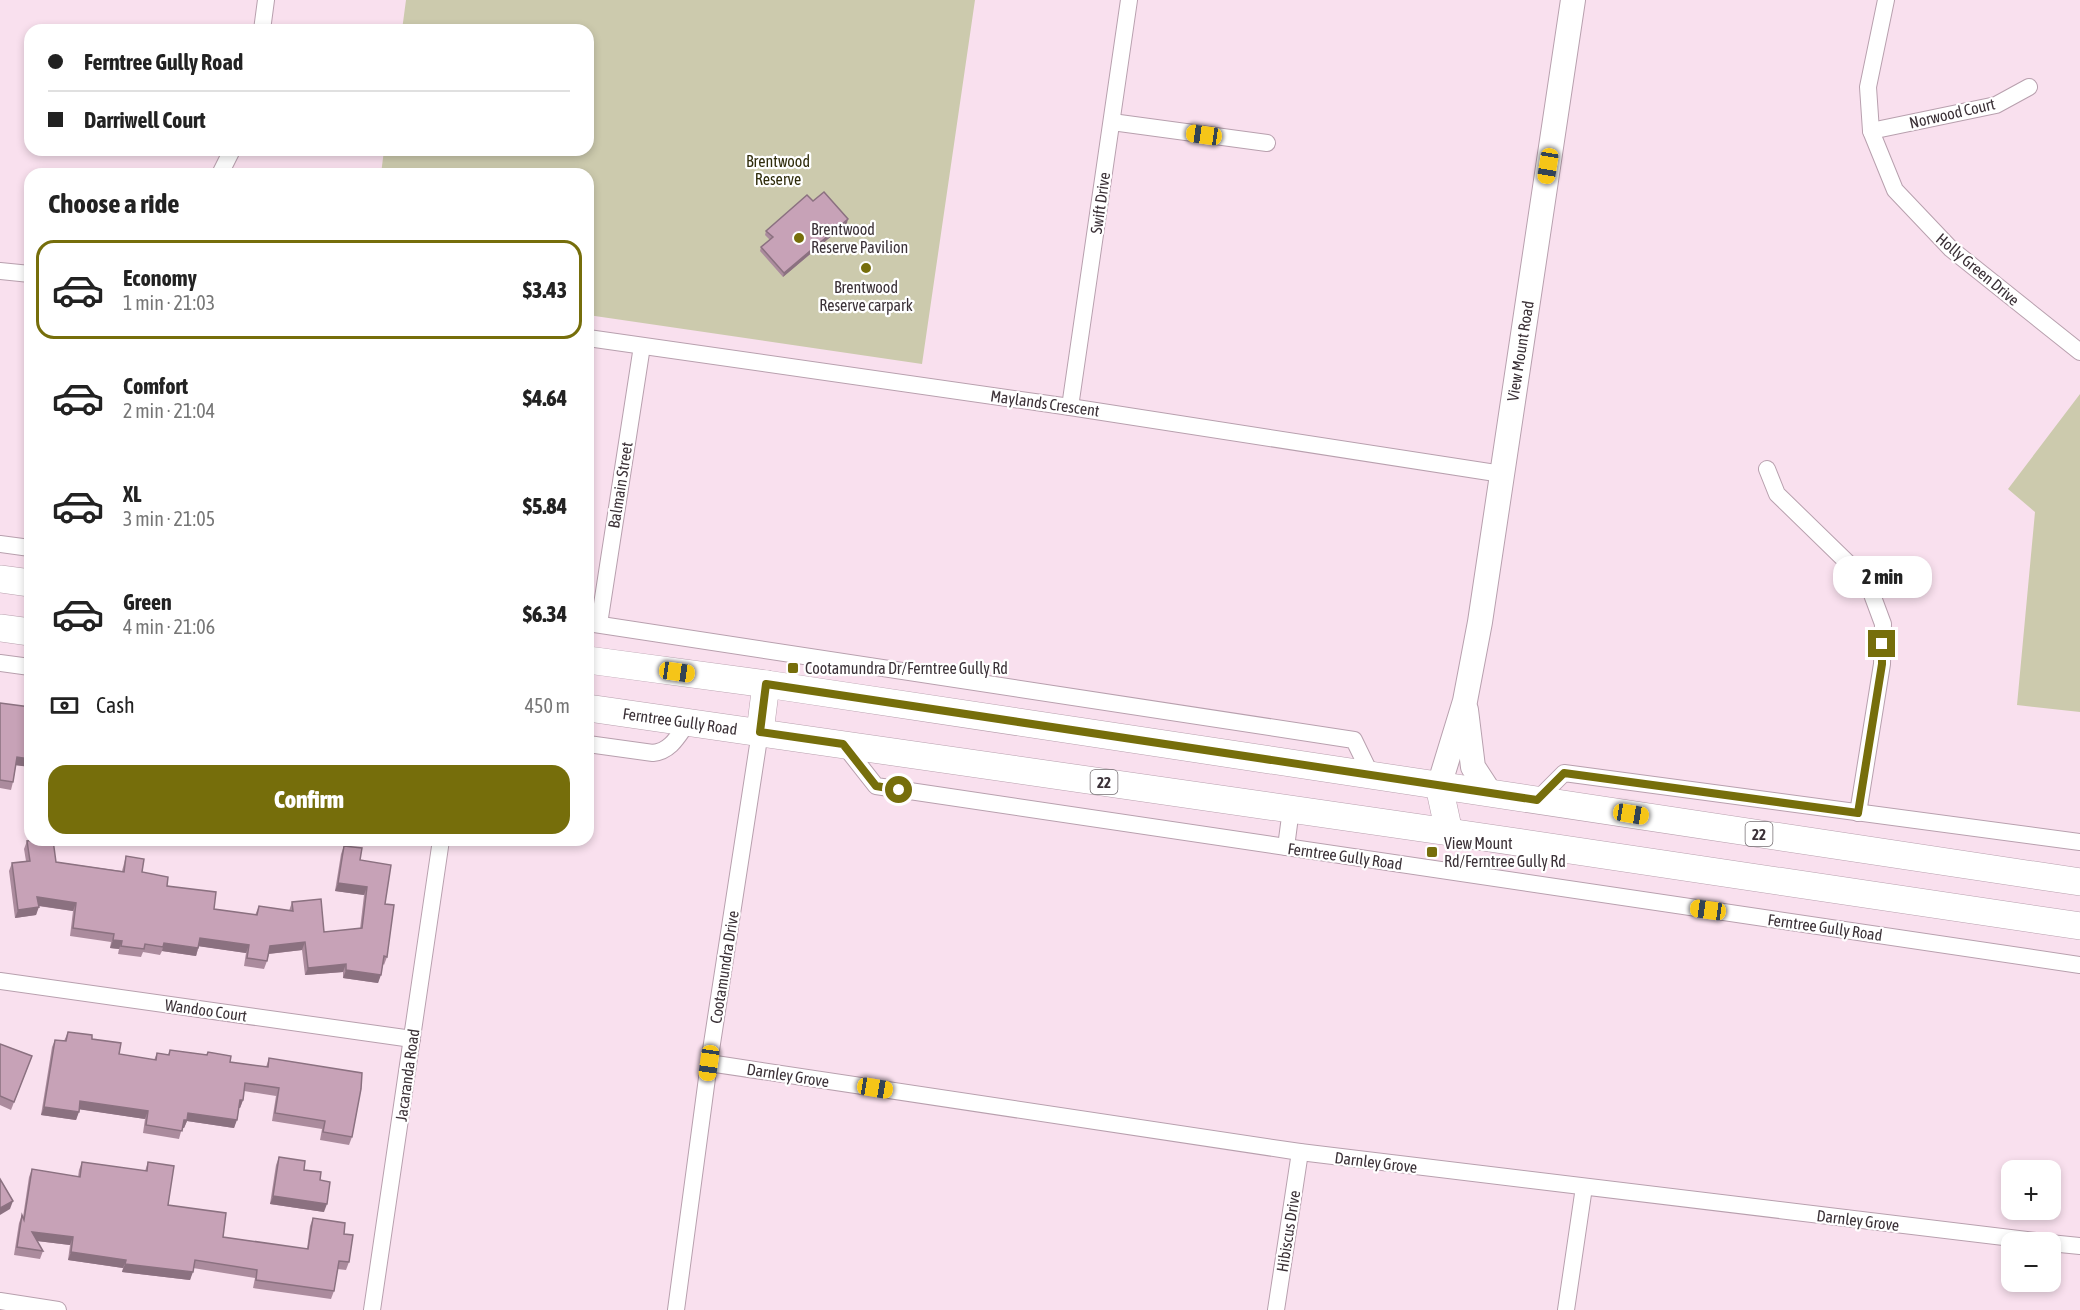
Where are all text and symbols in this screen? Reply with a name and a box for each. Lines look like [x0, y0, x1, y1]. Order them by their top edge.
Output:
text: Ferntree Gully Road [84, 49, 243, 75]
street label: Norwood Court [1907, 94, 1997, 132]
text: Darriwell Court [84, 107, 206, 133]
car [1185, 124, 1223, 146]
car [1536, 147, 1560, 185]
park label: Brentwood Reserve [746, 152, 810, 188]
street label: Swift Drive [1087, 171, 1113, 235]
text: Choose a ride [48, 188, 180, 219]
place label: Brentwood Reserve Pavilion [811, 220, 908, 256]
street label: Holly Green Drive [1932, 229, 2023, 310]
marker: Brentwood Reserve Pavilion [792, 231, 806, 245]
marker: Brentwood Reserve carpark [859, 261, 873, 275]
icon: car [51, 263, 105, 317]
text: Economy [123, 265, 197, 291]
text: $3.43 [523, 277, 567, 303]
place label: Brentwood Reserve carpark [819, 278, 913, 315]
text: 1 min · 21:03 [123, 291, 215, 314]
street label: View Mount Road [1503, 299, 1537, 403]
icon: car [51, 371, 105, 425]
text: Comfort [123, 373, 188, 399]
text: $4.64 [523, 385, 567, 411]
street label: Maylands Crescent [989, 386, 1101, 421]
text: 2 min · 21:04 [123, 399, 215, 422]
street label: Balmain Street [604, 440, 636, 529]
icon: car [51, 479, 105, 533]
text: XL [123, 481, 141, 507]
text: $5.84 [523, 493, 567, 519]
text: 3 min · 21:05 [123, 507, 215, 530]
callout: 2 min [1832, 557, 1932, 599]
text: 2 min [1862, 565, 1903, 588]
icon: car [51, 587, 105, 641]
text: Green [123, 589, 172, 615]
text: $6.34 [523, 601, 567, 627]
text: 4 min · 21:06 [123, 615, 215, 638]
route end [1868, 630, 1895, 657]
place label: Cootamundra Dr/Ferntree Gully Rd [805, 659, 1008, 678]
car [658, 661, 696, 683]
marker: Cootamundra Dr/Ferntree Gully Rd [786, 661, 800, 675]
icon: cash [48, 689, 81, 722]
text: Cash [96, 692, 135, 718]
text: 450 m [525, 694, 570, 717]
street label: Ferntree Gully Road [621, 704, 739, 739]
button: Confirm [48, 765, 570, 834]
road number: 22 [1090, 770, 1118, 794]
route start [885, 776, 912, 803]
car [1612, 802, 1650, 826]
road number: 22 [1746, 822, 1772, 846]
place label: View Mount Rd/Ferntree Gully Rd [1444, 834, 1566, 871]
street label: Ferntree Gully Road [1286, 839, 1404, 874]
marker: View Mount Rd/Ferntree Gully Rd [1425, 845, 1439, 859]
car [1689, 899, 1727, 921]
street label: Cootamundra Drive [706, 909, 742, 1025]
street label: Ferntree Gully Road [1766, 910, 1884, 945]
street label: Wandoo Court [164, 995, 249, 1025]
street label: Jacaranda Road [392, 1028, 422, 1122]
car [698, 1044, 720, 1082]
street label: Darnley Grove [745, 1060, 830, 1091]
car [856, 1076, 894, 1100]
street label: Darnley Grove [1334, 1148, 1418, 1177]
map controls [2001, 1160, 2061, 1292]
button: + [2001, 1160, 2061, 1220]
street label: Hibiscus Drive [1273, 1189, 1303, 1273]
street label: Darnley Grove [1816, 1206, 1900, 1235]
button: − [2001, 1232, 2061, 1292]

